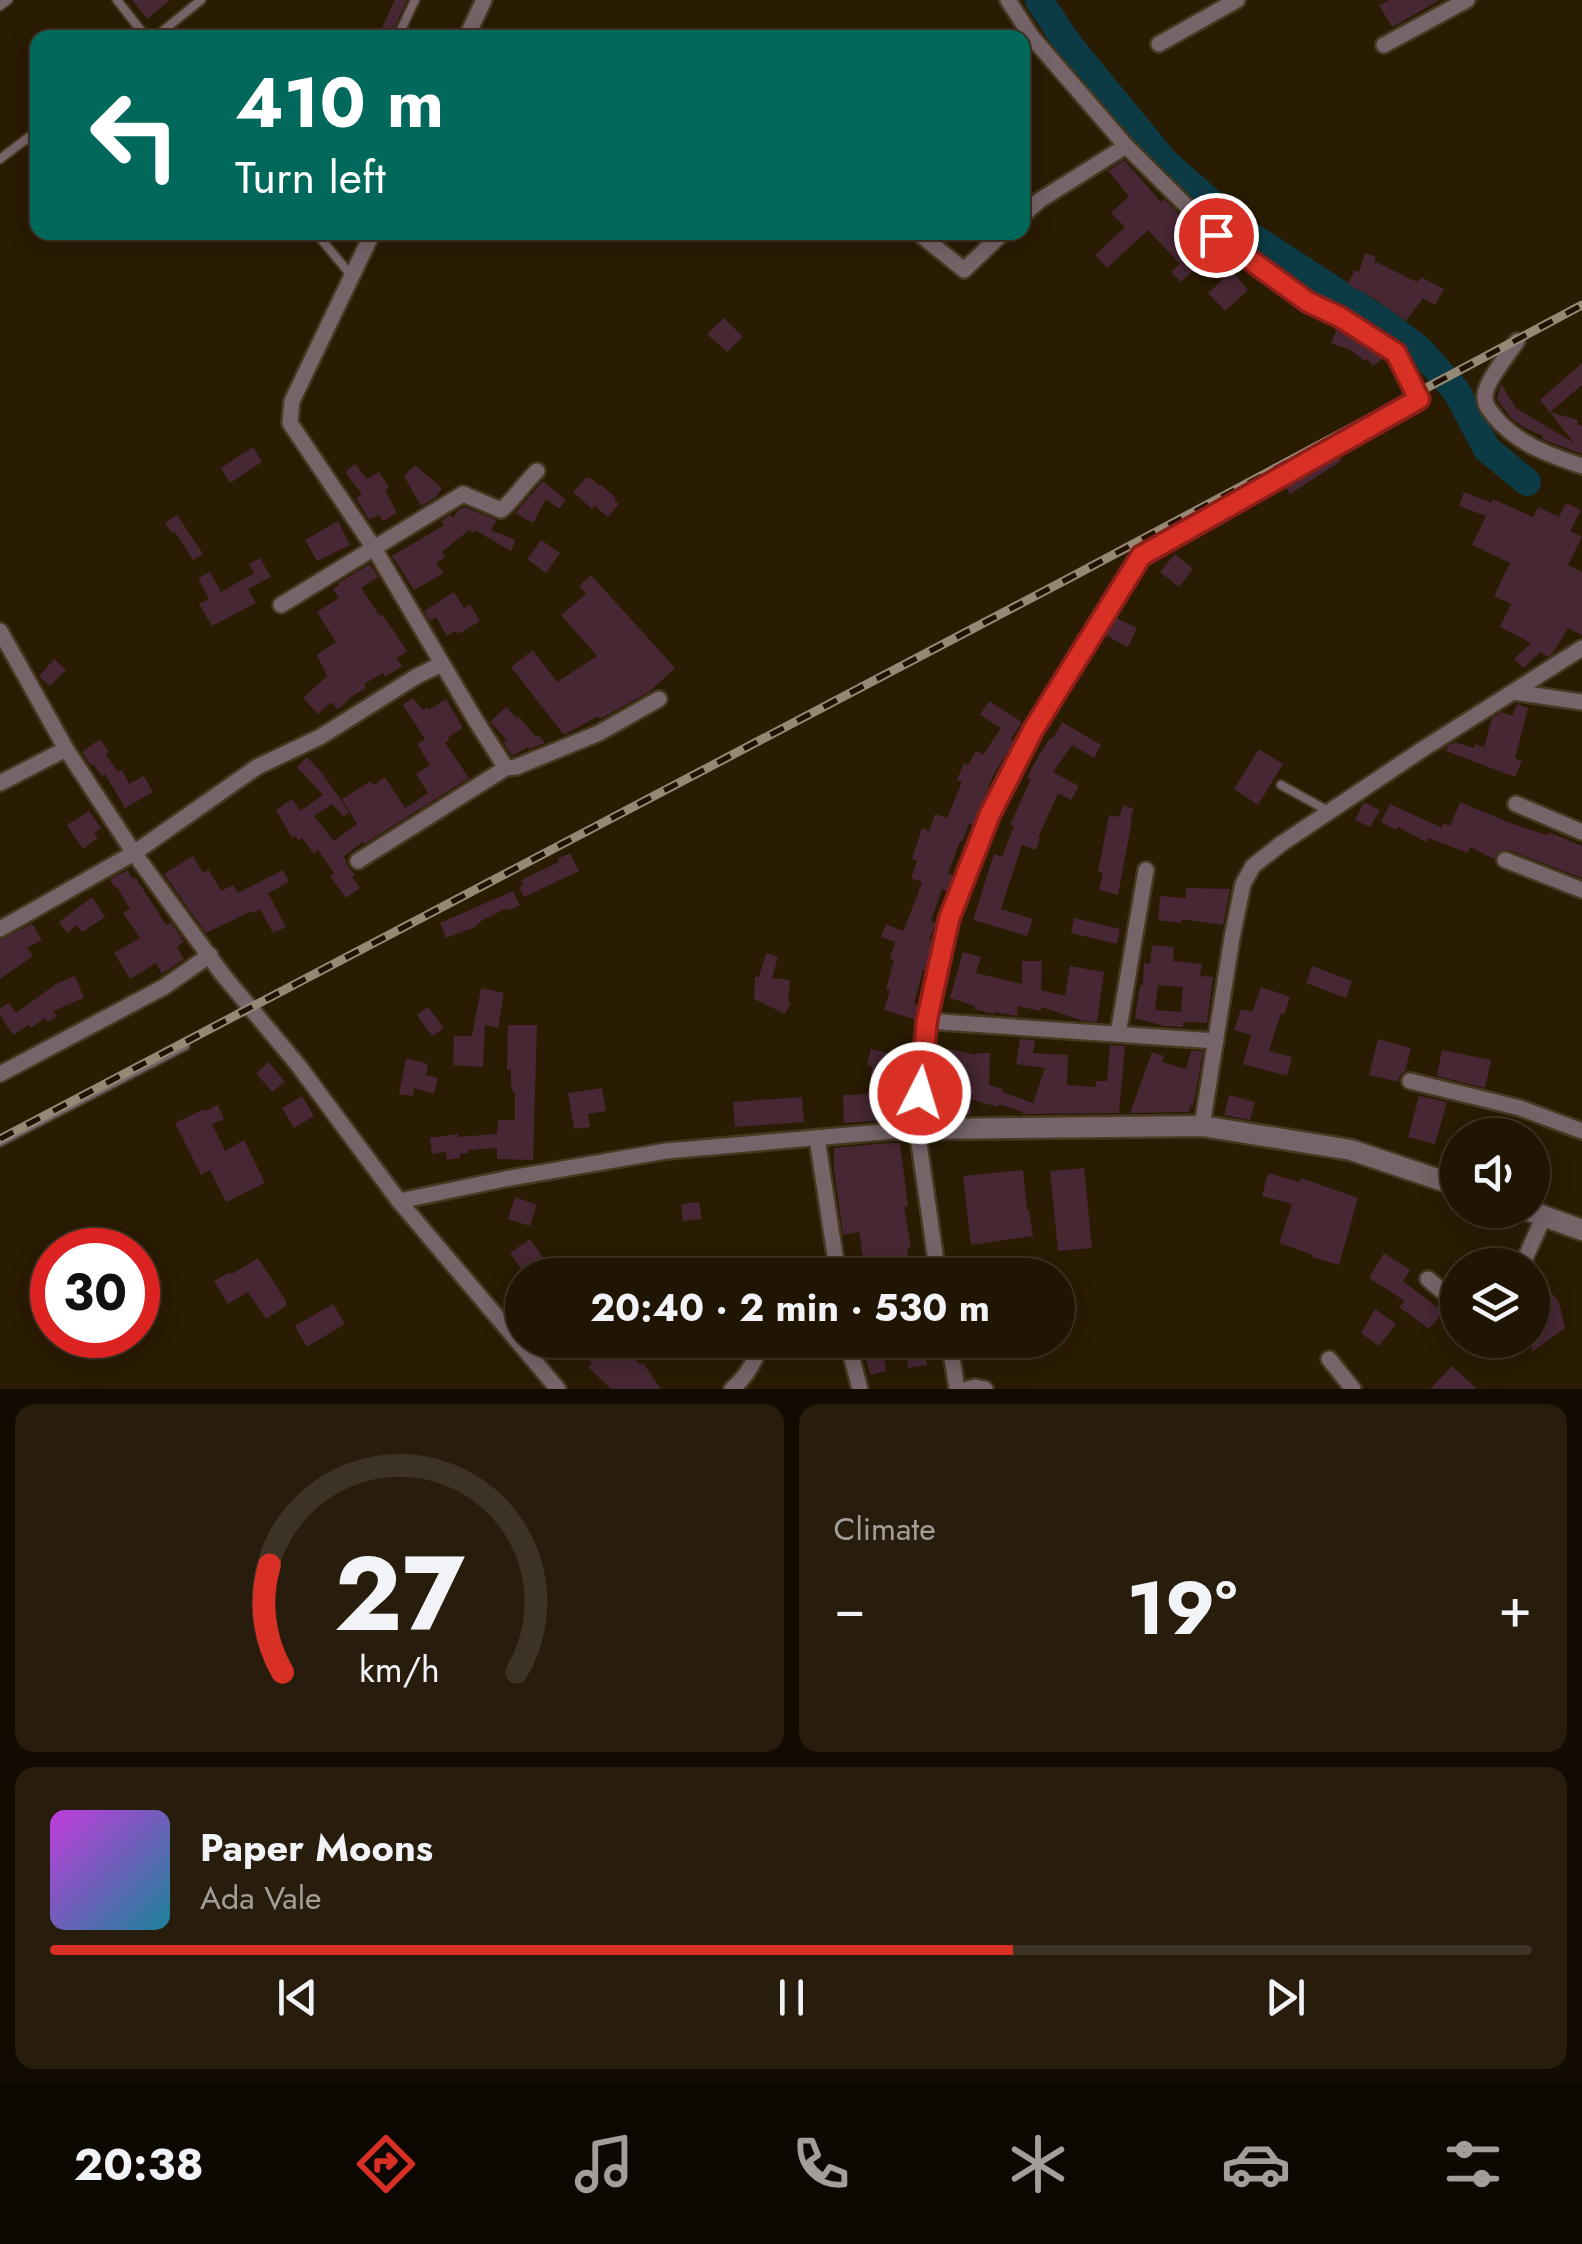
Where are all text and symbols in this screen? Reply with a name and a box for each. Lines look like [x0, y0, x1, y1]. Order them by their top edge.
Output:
text: 410 m [235, 52, 444, 153]
icon: left [70, 70, 200, 200]
text: Turn left [235, 145, 386, 210]
pin [1174, 193, 1259, 278]
icon: arrive [1189, 208, 1244, 263]
position arrow [868, 1041, 972, 1145]
map controls [1440, 1118, 1550, 1358]
button: sound [1440, 1118, 1550, 1228]
speed limit sign: 30 [30, 1228, 160, 1358]
button: layers [1440, 1248, 1550, 1358]
text: 20:40 · 2 min · 530 m [590, 1280, 990, 1335]
text: Climate [834, 1506, 936, 1552]
text: 27 [334, 1519, 465, 1669]
text: 19° [1127, 1554, 1237, 1662]
text: − [834, 1568, 866, 1648]
text: + [1498, 1568, 1532, 1648]
text: km/h [359, 1644, 440, 1695]
text: Paper Moons [200, 1820, 433, 1875]
text: Ada Vale [200, 1875, 322, 1921]
icon: previous [270, 1970, 325, 2025]
icon: pause [764, 1970, 819, 2025]
icon: next [1258, 1970, 1313, 2025]
icon: directions [351, 2129, 421, 2199]
icon: music [569, 2129, 639, 2199]
icon: phone [786, 2129, 856, 2199]
icon: climate [1003, 2129, 1073, 2199]
icon: car [1221, 2129, 1291, 2199]
icon: filters [1438, 2129, 1508, 2199]
text: 20:38 [74, 2132, 204, 2197]

